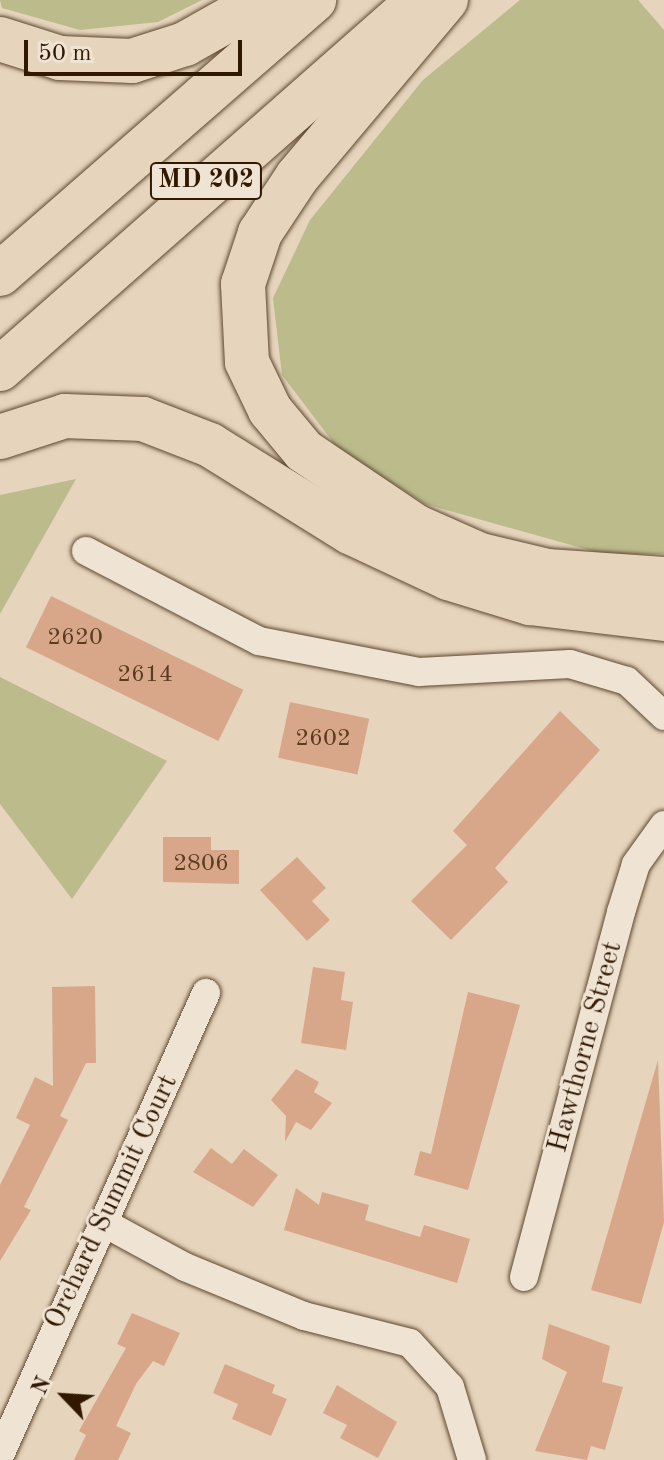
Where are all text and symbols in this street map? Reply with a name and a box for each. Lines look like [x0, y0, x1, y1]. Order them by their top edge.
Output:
scale bar [28, 24, 246, 74]
text: 50 m [38, 42, 92, 66]
road number: MD 202 [148, 159, 264, 203]
house number: 2620 [47, 625, 103, 653]
house number: 2614 [117, 662, 173, 690]
house number: 2602 [295, 726, 351, 754]
house number: 2806 [173, 851, 229, 879]
street label: Hawthorne Street [542, 938, 630, 1156]
street label: Orchard Summit Court [38, 1069, 186, 1335]
north arrow [24, 1356, 104, 1436]
text: N [29, 1374, 56, 1398]

